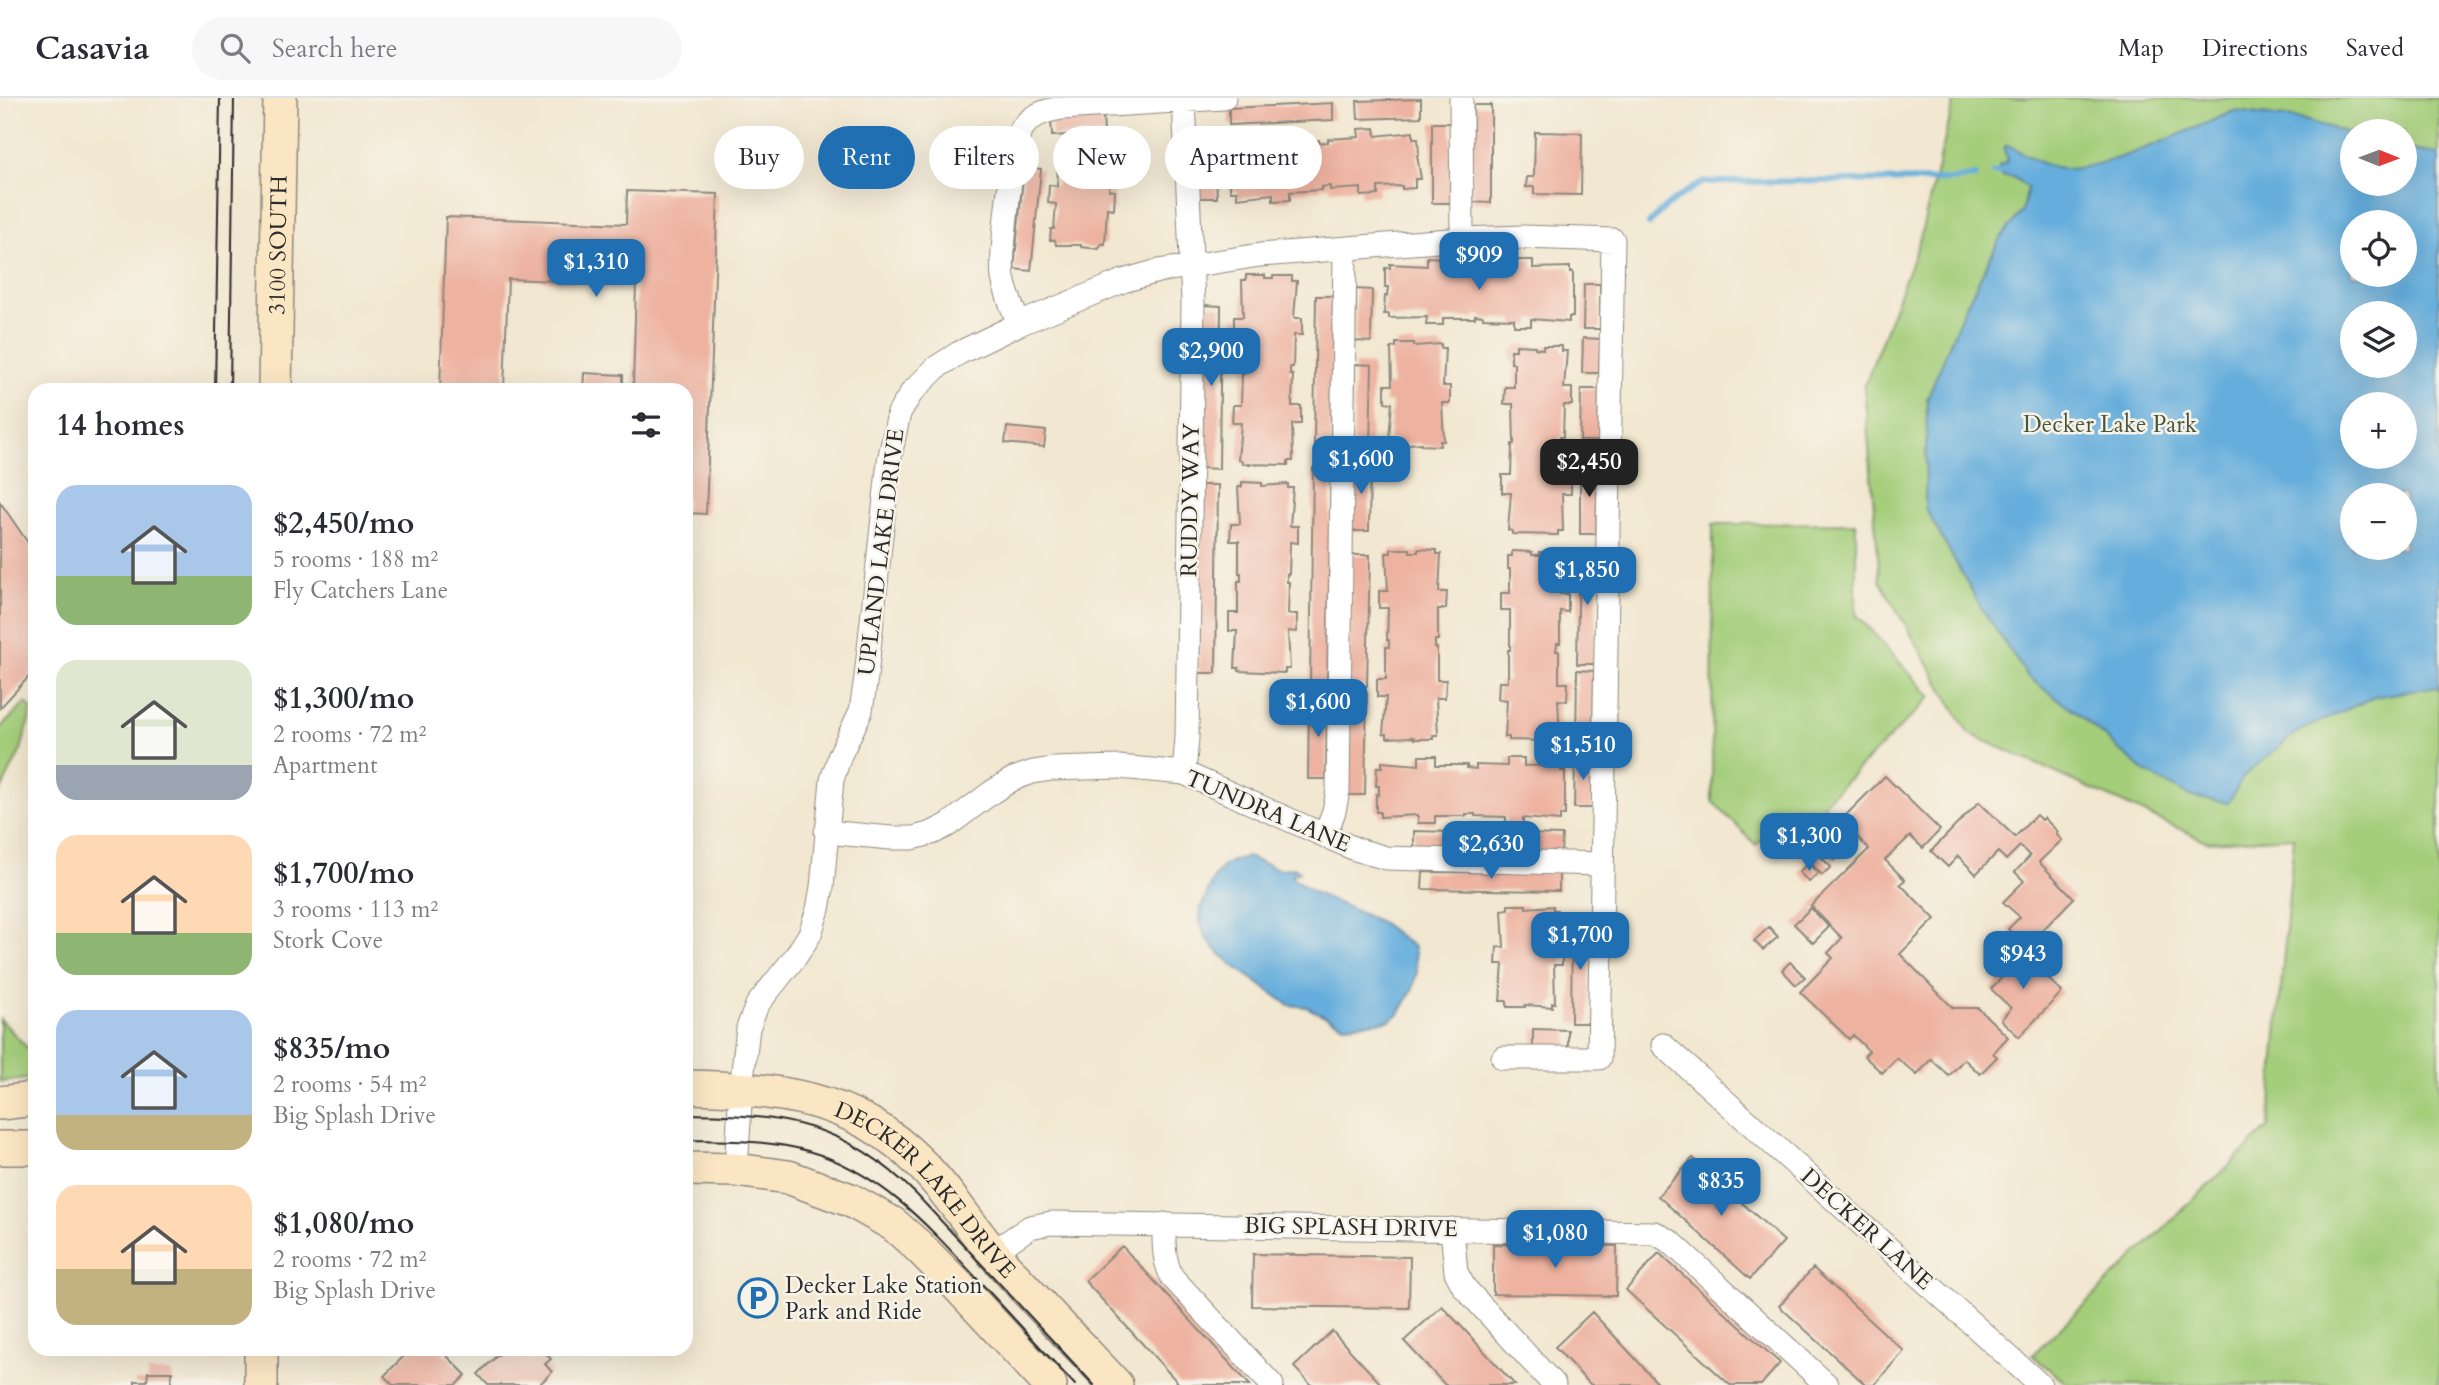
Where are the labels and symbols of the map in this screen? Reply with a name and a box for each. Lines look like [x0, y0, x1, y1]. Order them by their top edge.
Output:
north arrow [2340, 119, 2417, 196]
street label: 3100 SOUTH [261, 175, 294, 315]
pin: $909 [1438, 232, 1520, 292]
pin: $1,310 [539, 240, 653, 299]
pin: $2,900 [1154, 328, 1268, 388]
park label: Decker Lake Park [2023, 409, 2198, 440]
street label: RUDDY WAY [1173, 422, 1207, 577]
street label: UPLAND LAKE DRIVE [850, 427, 912, 677]
pin: $1,600 [1304, 436, 1418, 496]
pin: $2,450 [1532, 440, 1646, 499]
pin: $1,850 [1530, 547, 1644, 607]
pin: $1,600 [1261, 680, 1375, 739]
pin: $1,510 [1526, 722, 1640, 782]
street label: TUNDRA LANE [1181, 762, 1355, 860]
pin: $1,300 [1752, 814, 1866, 873]
pin: $2,630 [1434, 822, 1548, 881]
pin: $1,700 [1523, 912, 1637, 972]
pin: $943 [1982, 932, 2064, 991]
street label: DECKER LAKE DRIVE [830, 1094, 1023, 1285]
pin: $835 [1680, 1158, 1762, 1218]
street label: DECKER LANE [1794, 1161, 1940, 1297]
street label: BIG SPLASH DRIVE [1244, 1210, 1458, 1244]
pin: $1,080 [1498, 1210, 1612, 1270]
place label: Decker Lake Station Park and Ride [785, 1270, 983, 1327]
parking icon: Decker Lake Station Park and Ride [737, 1277, 779, 1319]

